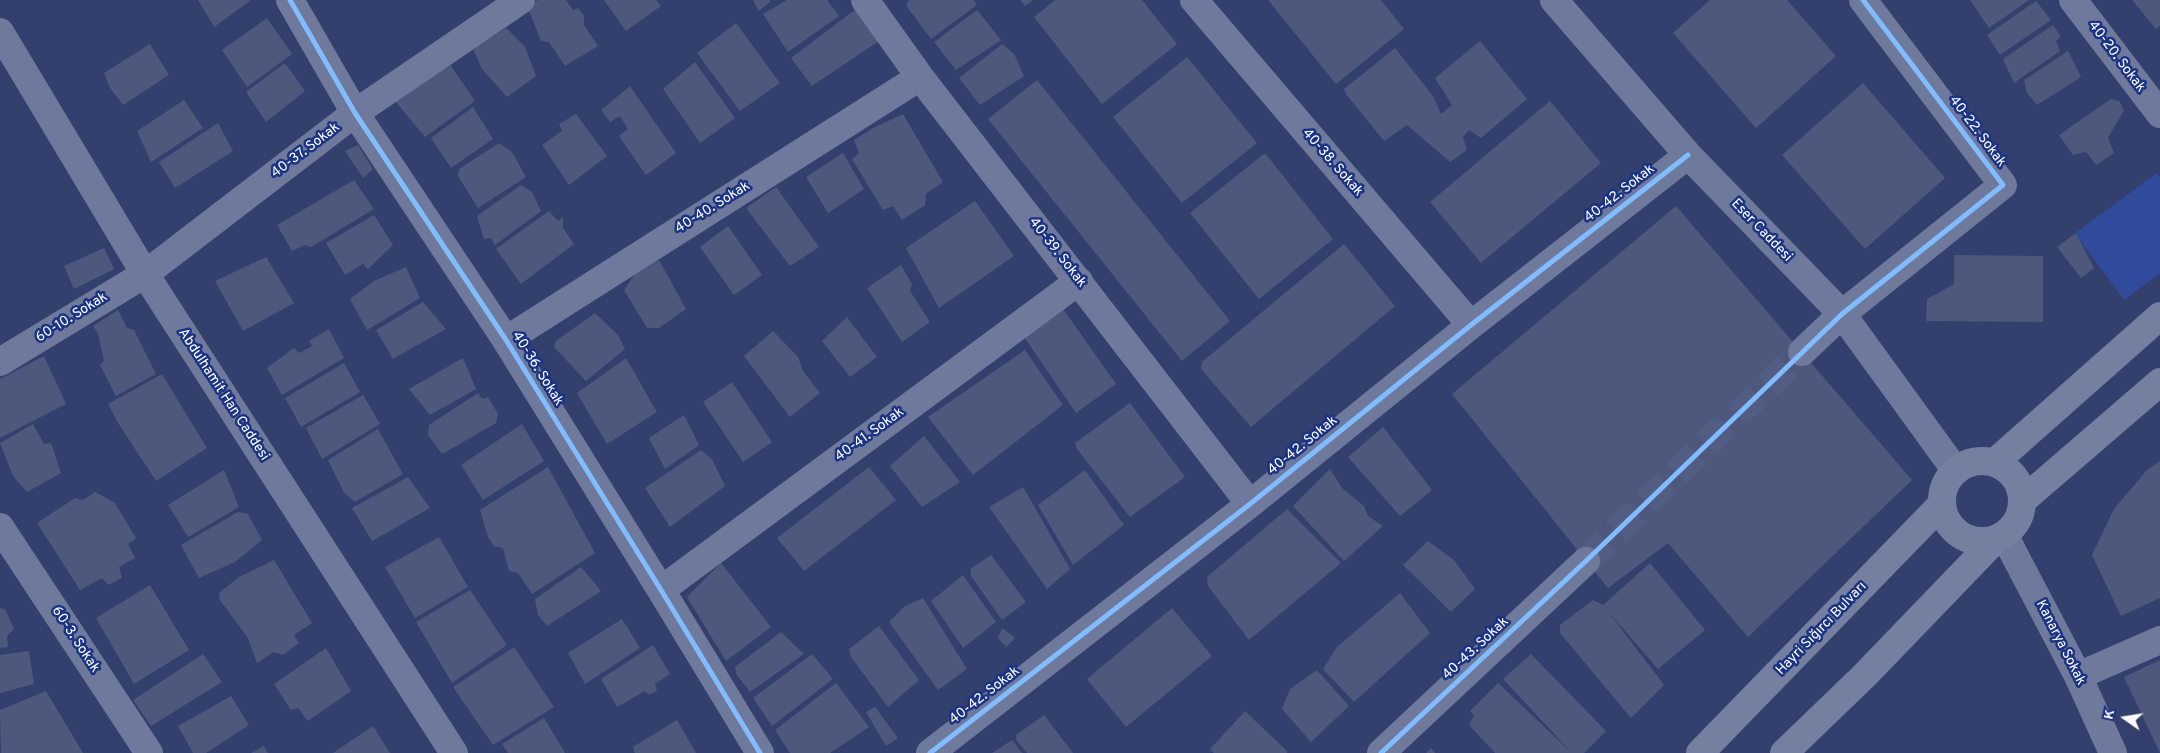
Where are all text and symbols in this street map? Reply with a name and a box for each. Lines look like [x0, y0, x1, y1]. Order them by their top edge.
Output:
street label: 40-20. Sokak [2084, 18, 2148, 96]
street label: 40-22. Sokak [1945, 93, 2009, 171]
street label: 40-37. Sokak [268, 120, 344, 182]
street label: 40-38. Sokak [1298, 126, 1366, 200]
street label: 40-42. Sokak [1581, 161, 1659, 227]
street label: 40-40. Sokak [672, 178, 754, 238]
street label: Eser Caddesi [1727, 196, 1795, 266]
street label: 40-39. Sokak [1025, 215, 1089, 291]
street label: 60-10. Sokak [33, 289, 111, 347]
street label: Abdulhamit Han Caddesi [174, 326, 272, 464]
street label: 40-36. Sokak [508, 329, 566, 409]
street label: 40-41. Sokak [832, 404, 908, 466]
street label: 40-42. Sokak [1265, 413, 1341, 479]
street label: Hayri Sığırcı Bulvarı [1773, 579, 1871, 679]
street label: Kanarya Sokak [2031, 598, 2089, 688]
street label: 60-3. Sokak [47, 604, 103, 676]
street label: 40-43. Sokak [1439, 614, 1513, 684]
street label: 40-42. Sokak [946, 663, 1024, 729]
north arrow [2100, 693, 2150, 743]
text: K [2100, 708, 2119, 721]

